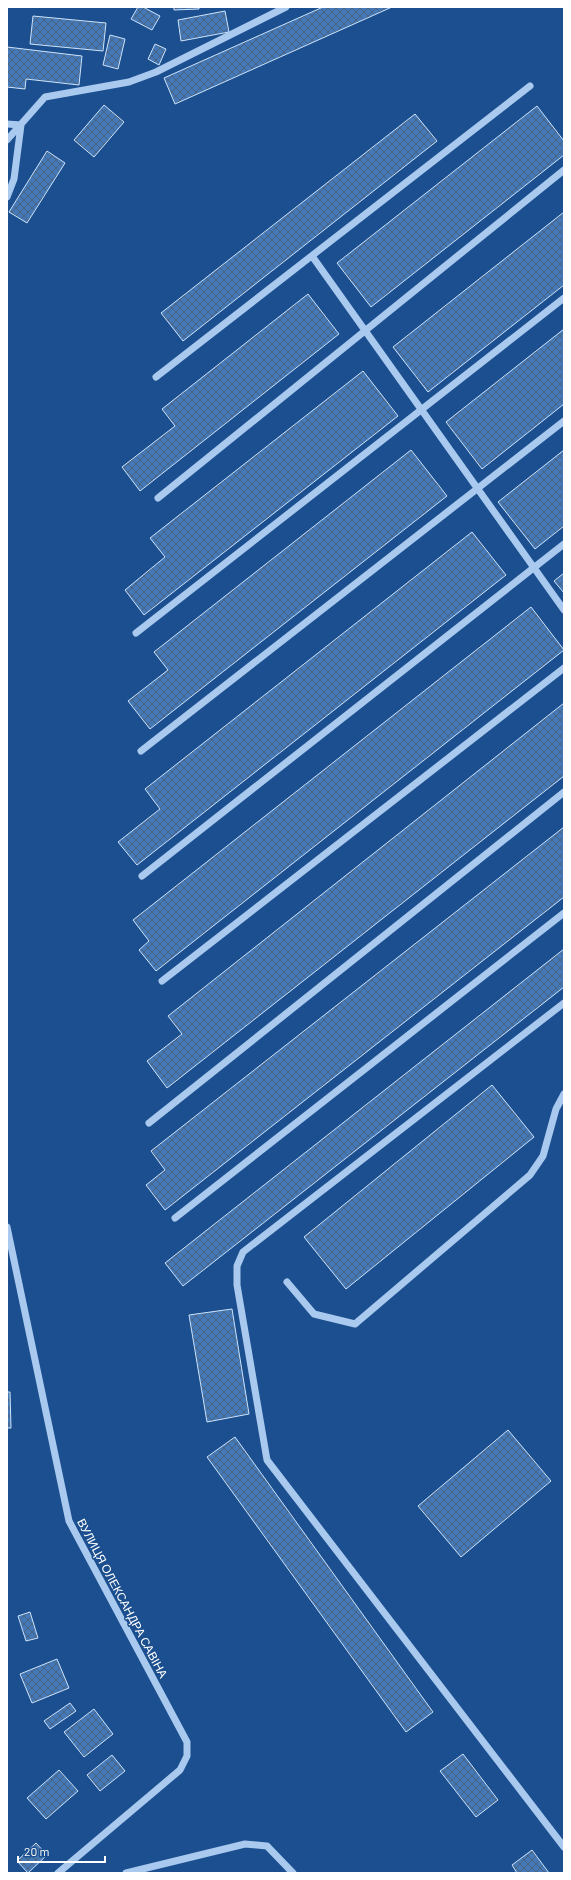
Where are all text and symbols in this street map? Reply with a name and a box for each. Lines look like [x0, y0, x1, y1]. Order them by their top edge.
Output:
street label: ВУЛИЦЯ ОЛЕКСАНДРА САВІНА [74, 1516, 171, 1681]
scale bar [18, 1838, 105, 1864]
text: 20 m [24, 1844, 50, 1858]

